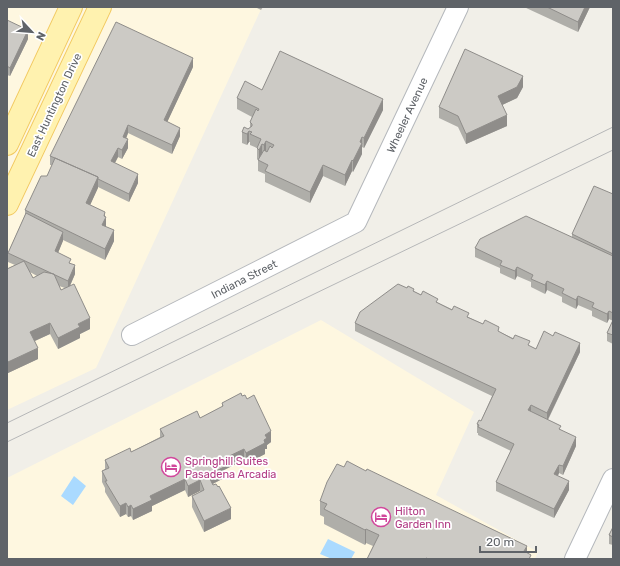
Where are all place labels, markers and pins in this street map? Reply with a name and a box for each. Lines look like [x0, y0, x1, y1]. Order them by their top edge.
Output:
place label: Springhill Suites Pasadena Arcadia [185, 455, 276, 481]
hotel icon: Springhill Suites Pasadena Arcadia [160, 456, 182, 478]
place label: Hilton Garden Inn [395, 505, 451, 531]
hotel icon: Hilton Garden Inn [370, 506, 392, 528]

